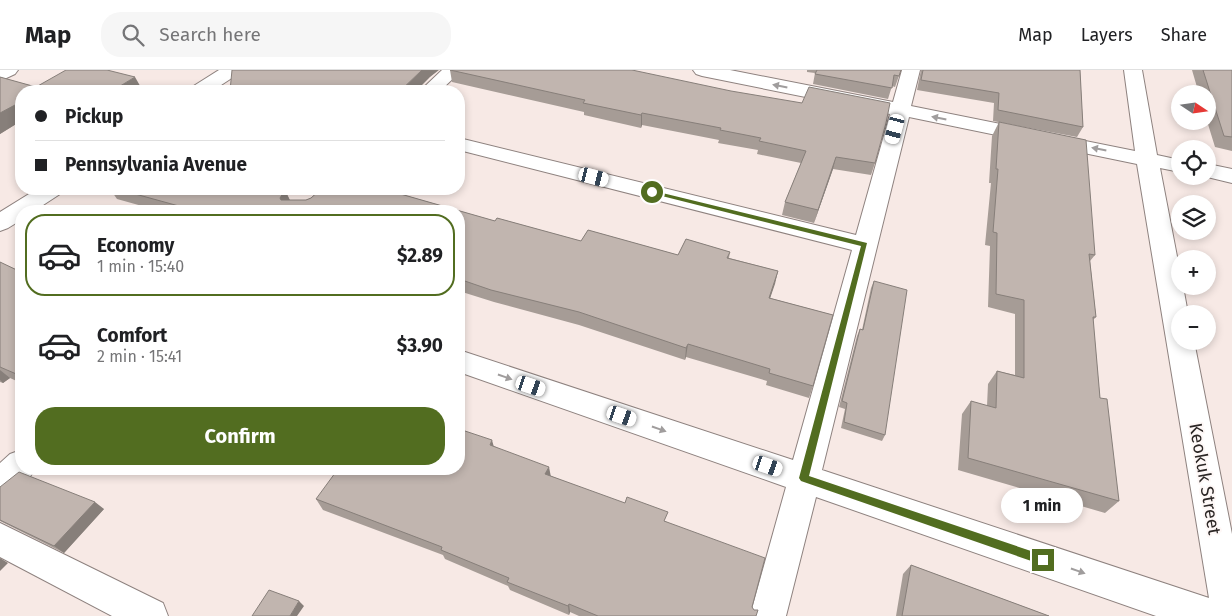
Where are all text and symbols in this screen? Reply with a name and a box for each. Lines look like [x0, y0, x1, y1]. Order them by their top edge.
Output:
search box [101, 12, 451, 57]
text: Map [25, 21, 71, 49]
icon: search [119, 21, 147, 49]
text: Search here [159, 23, 261, 46]
text: Map [1018, 24, 1053, 46]
text: Layers [1081, 24, 1133, 46]
text: Share [1161, 24, 1207, 46]
one-way arrow [772, 81, 788, 89]
north arrow [1171, 85, 1216, 130]
map controls [1171, 85, 1216, 350]
text: Pickup [65, 105, 123, 128]
car [883, 113, 906, 145]
one-way arrow [931, 113, 947, 121]
button: locate [1171, 140, 1216, 185]
one-way arrow [1090, 145, 1106, 153]
text: Pennsylvania Avenue [65, 153, 247, 176]
car [577, 166, 610, 188]
route start [641, 181, 663, 203]
button: layers [1171, 195, 1216, 240]
icon: car [37, 233, 82, 278]
text: Economy [97, 234, 174, 257]
text: $2.89 [397, 244, 443, 267]
button: + [1171, 250, 1216, 295]
text: 1 min · 15:40 [97, 257, 184, 276]
button: − [1171, 305, 1216, 350]
icon: car [37, 323, 82, 368]
text: Comfort [97, 324, 167, 347]
text: $3.90 [397, 334, 443, 357]
text: 2 min · 15:41 [97, 347, 182, 366]
one-way arrow [498, 373, 513, 381]
car [514, 374, 547, 398]
car [605, 404, 638, 428]
button: Confirm [35, 407, 445, 465]
street label: Keokuk Street [1184, 421, 1226, 537]
one-way arrow [651, 426, 666, 433]
car [751, 454, 784, 478]
callout: 1 min [1002, 488, 1084, 522]
text: 1 min [1023, 496, 1061, 515]
route end [1032, 549, 1054, 571]
one-way arrow [1070, 568, 1085, 576]

